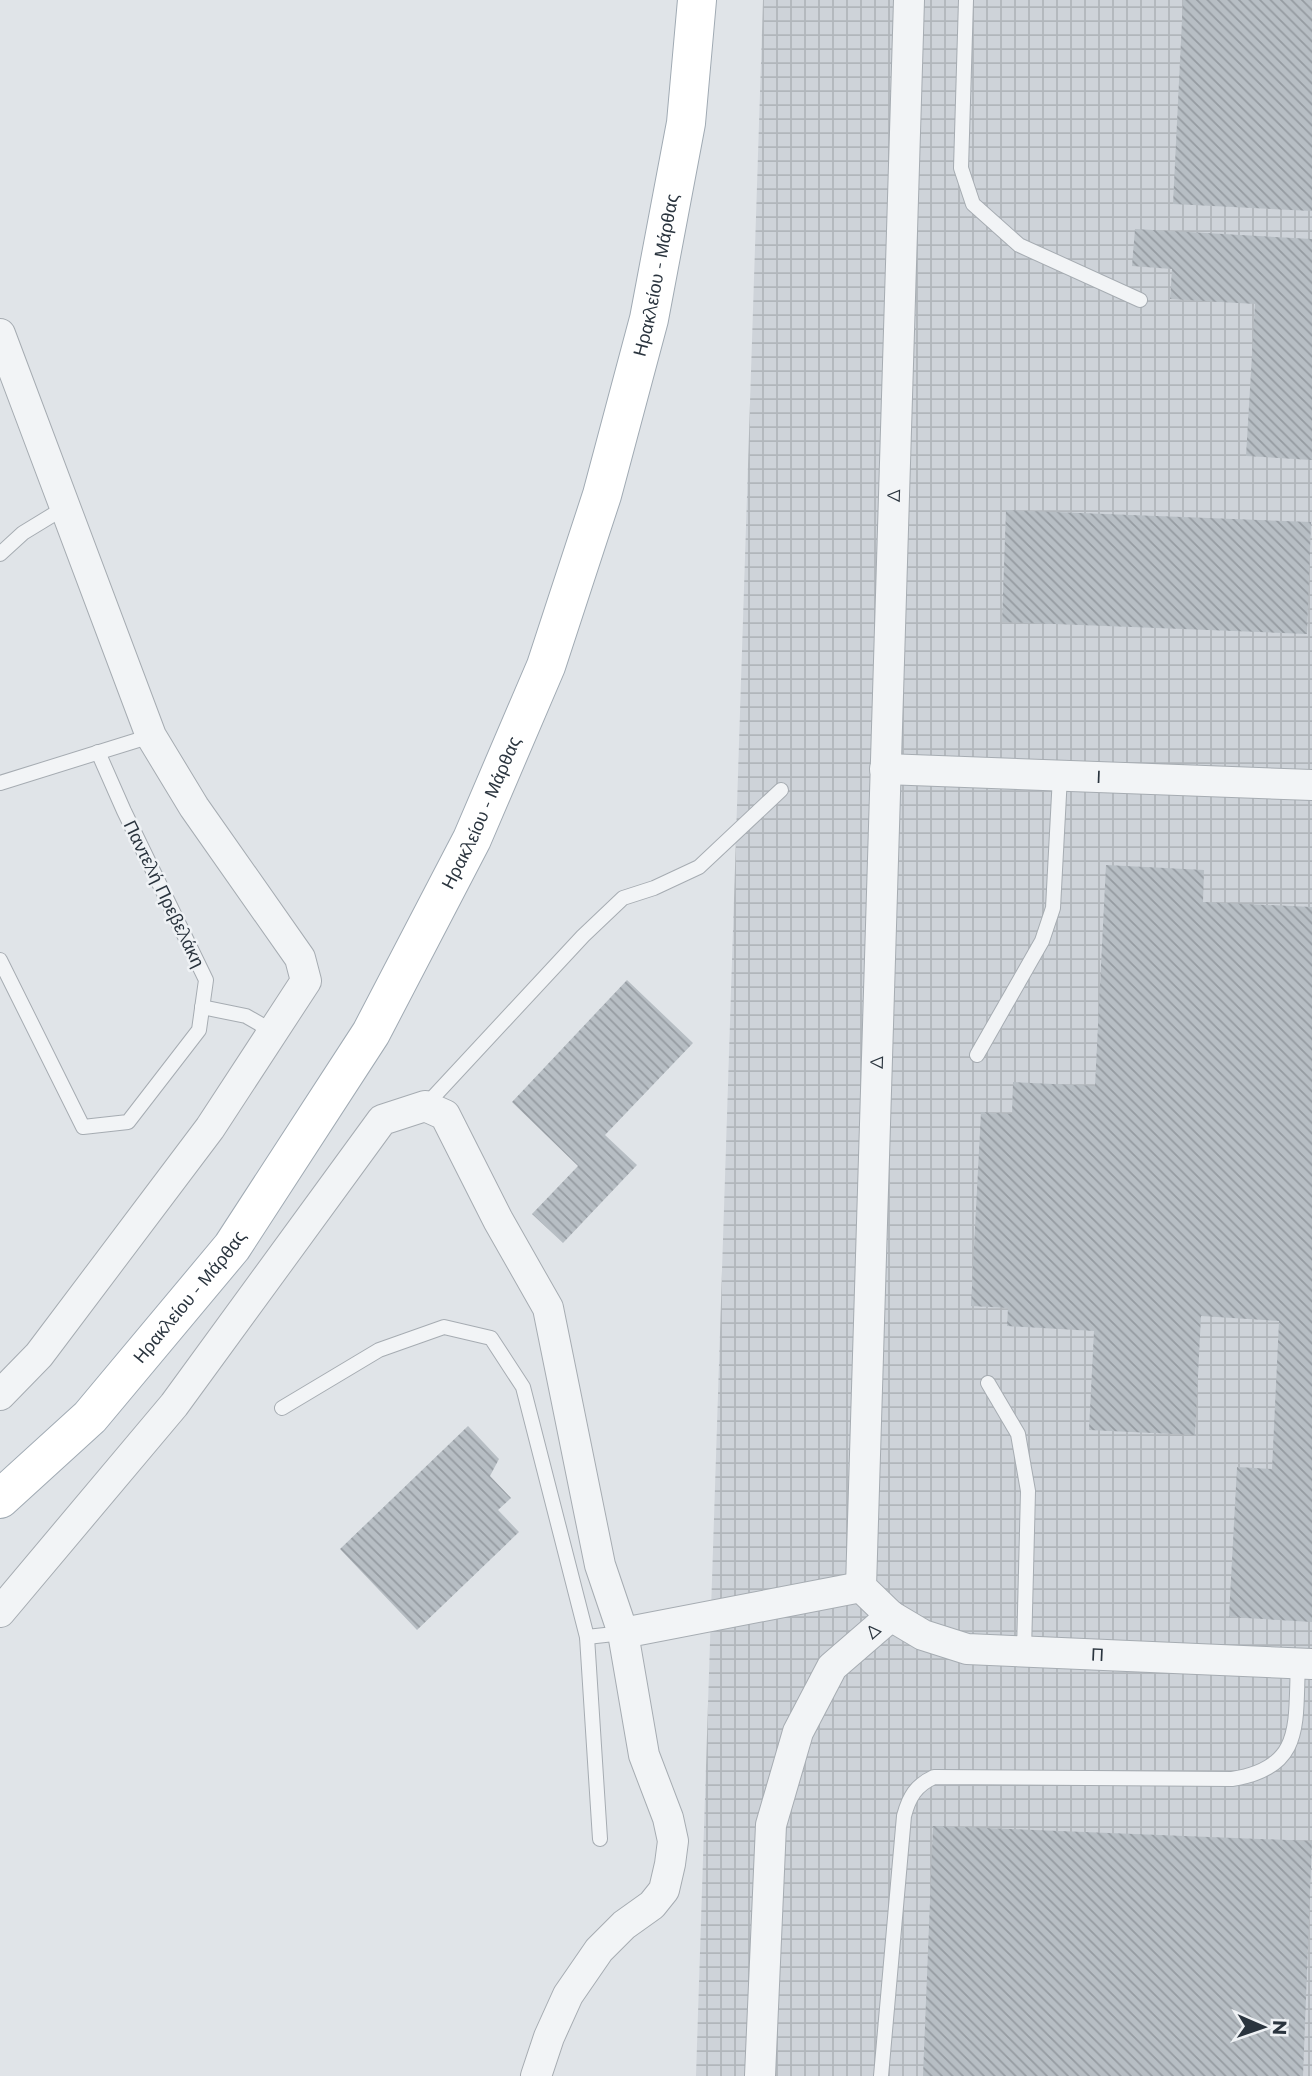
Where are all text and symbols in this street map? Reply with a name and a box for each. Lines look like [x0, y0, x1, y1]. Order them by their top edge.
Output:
street label: Ηρακλείου - Μάρθας [629, 192, 683, 359]
street label: Δ [883, 489, 905, 502]
street label: Ηρακλείου - Μάρθας [437, 733, 526, 893]
street label: Ι [1096, 766, 1102, 788]
street label: Παντελή Πρεβελάκη [119, 817, 209, 971]
street label: Δ [866, 1056, 888, 1069]
street label: Ηρακλείου - Μάρθας [129, 1226, 251, 1368]
street label: Δ [861, 1619, 885, 1644]
street label: Π [1091, 1643, 1104, 1666]
north arrow [1228, 1992, 1298, 2062]
text: N [1268, 2019, 1291, 2036]

